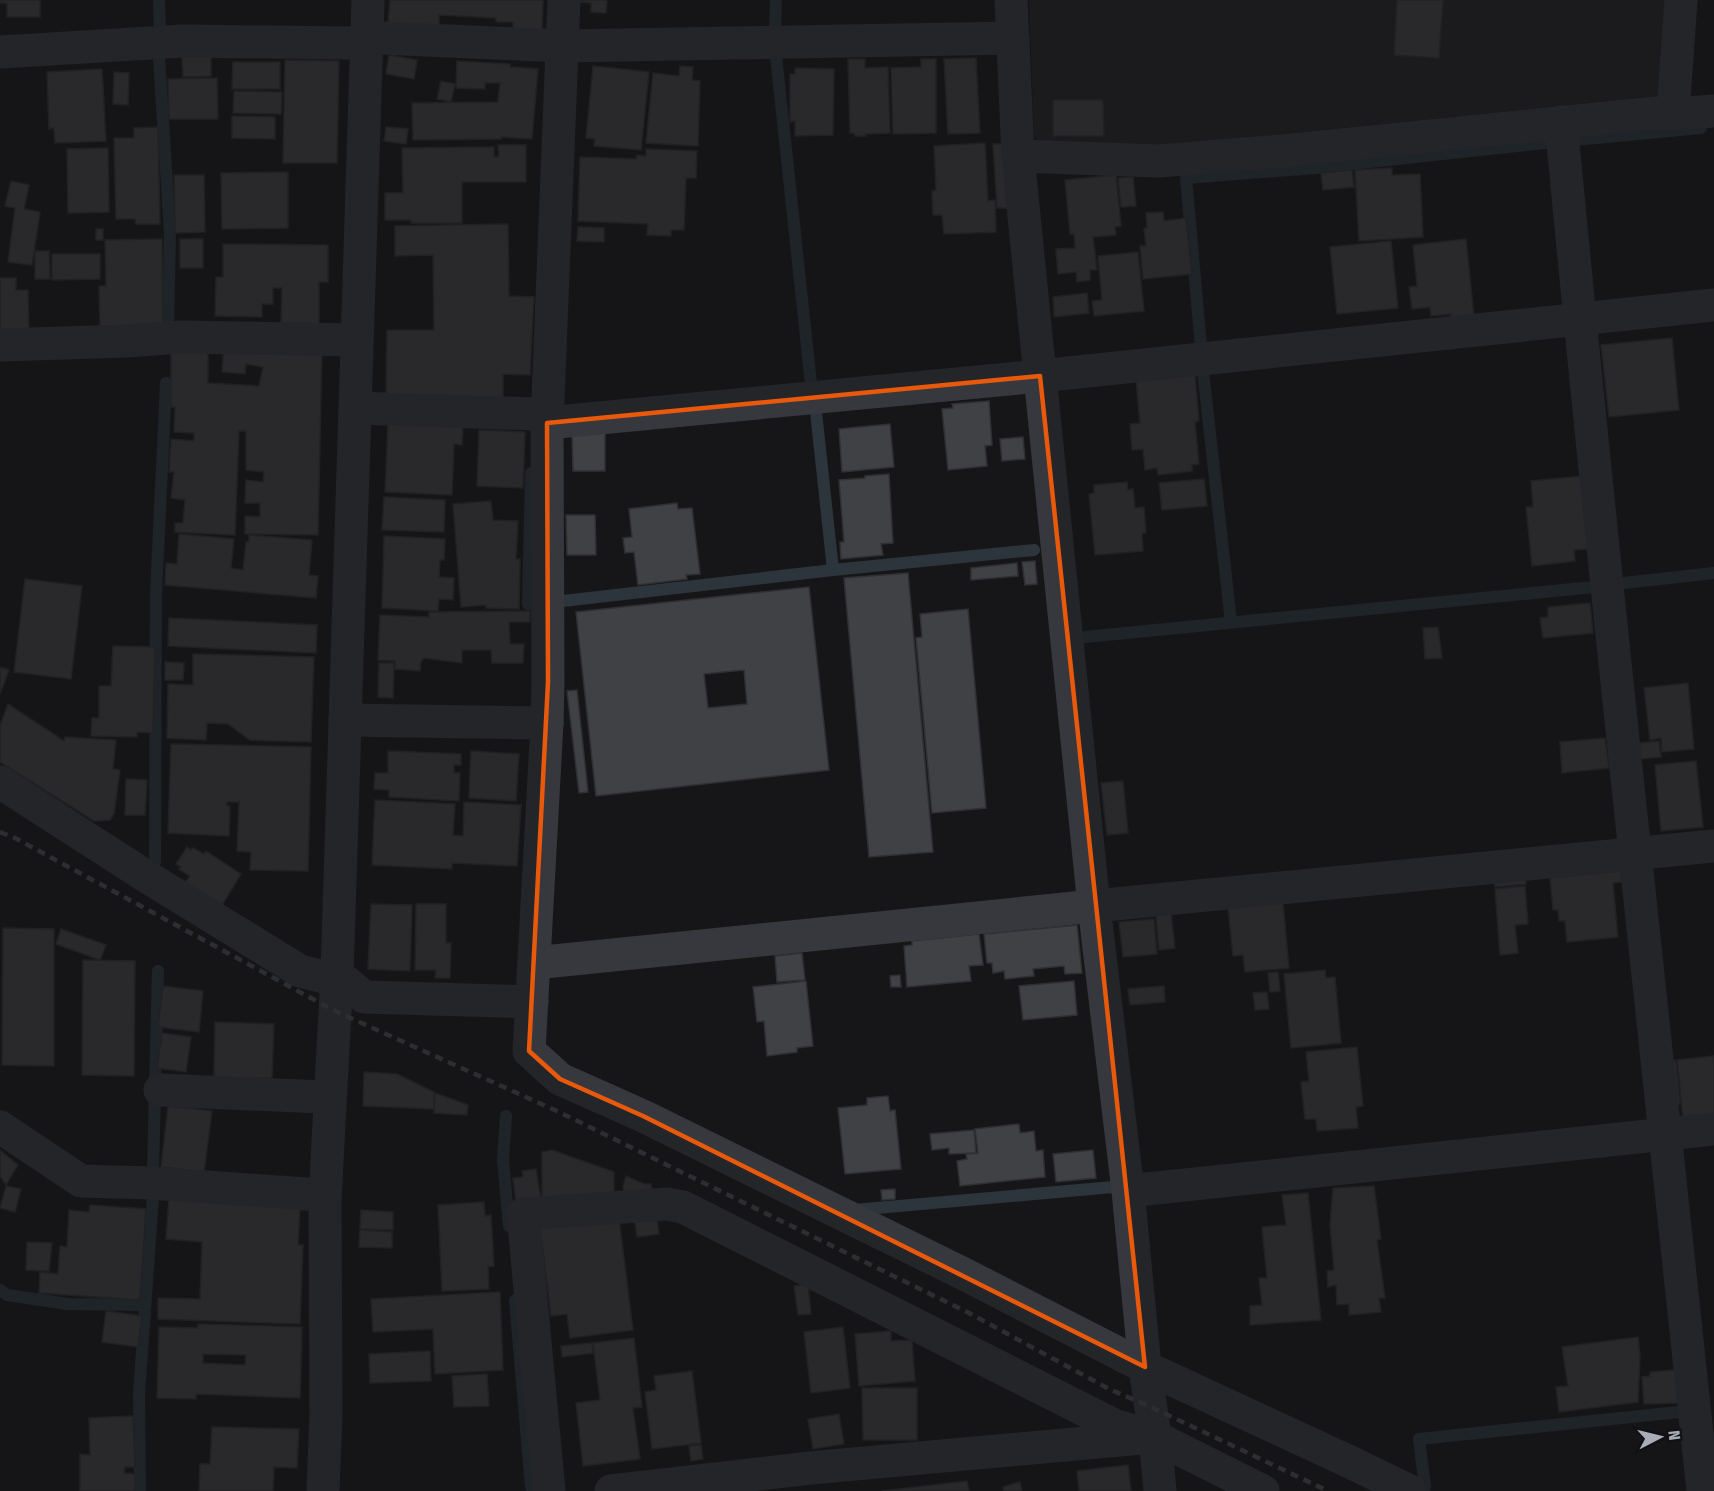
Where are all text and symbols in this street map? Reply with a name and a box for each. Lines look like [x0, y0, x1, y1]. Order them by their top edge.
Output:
north arrow [1630, 1407, 1690, 1467]
text: N [1664, 1429, 1684, 1441]

